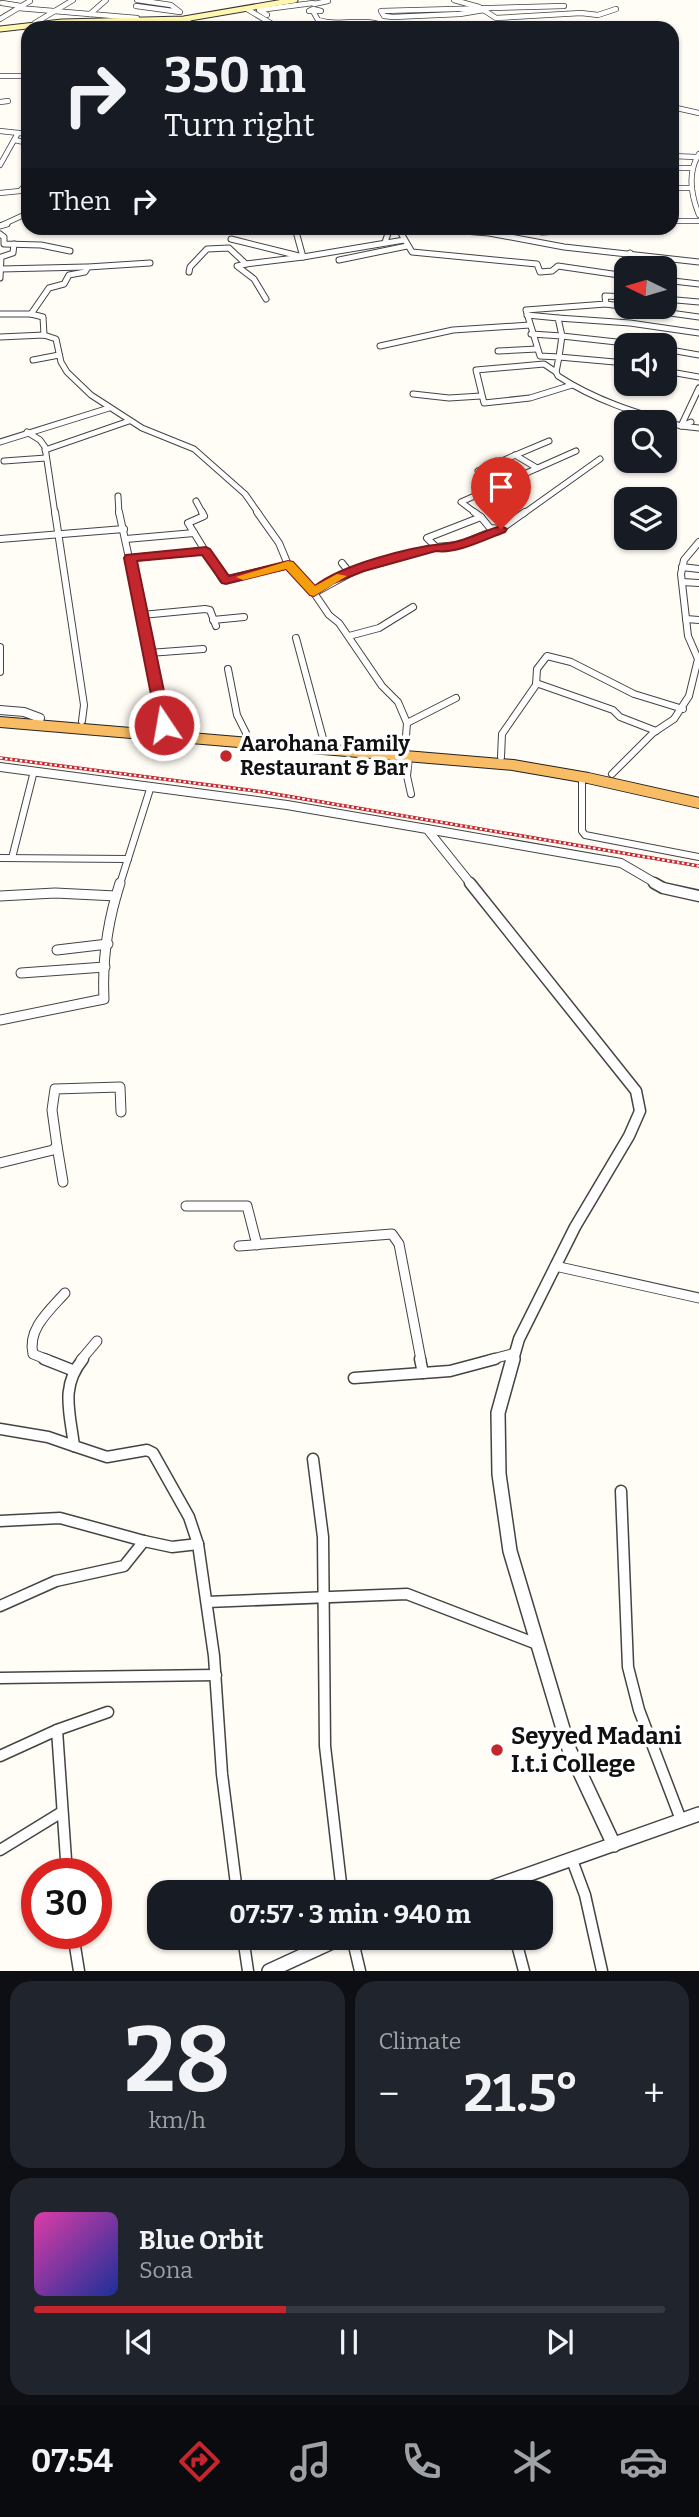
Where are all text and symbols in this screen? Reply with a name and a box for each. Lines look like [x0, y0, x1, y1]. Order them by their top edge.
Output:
text: 350 m [164, 46, 306, 105]
icon: right [49, 49, 140, 140]
text: Turn right [164, 106, 315, 144]
icon: right [125, 182, 163, 220]
text: Then [49, 186, 111, 217]
north arrow [614, 256, 677, 318]
map controls [614, 256, 677, 550]
button: sound [614, 333, 677, 396]
button: search [614, 410, 677, 473]
pin [471, 457, 531, 529]
icon: arrive [482, 468, 520, 506]
button: layers [614, 487, 677, 550]
position arrow [127, 688, 201, 762]
place label: Aarohana Family Restaurant & Bar [240, 731, 410, 781]
marker: Aarohana Family Restaurant & Bar [218, 748, 234, 764]
place label: Seyyed Madani I.t.i College [511, 1722, 682, 1778]
marker: Seyyed Madani I.t.i College [489, 1742, 505, 1758]
speed limit sign: 30 [21, 1858, 112, 1949]
text: 07:57 · 3 min · 940 m [229, 1899, 471, 1930]
text: 28 [124, 2006, 230, 2115]
text: Climate [379, 2027, 461, 2055]
text: 21.5° [464, 2062, 579, 2125]
text: − [379, 2071, 399, 2117]
text: + [643, 2071, 665, 2117]
text: km/h [149, 2106, 206, 2134]
text: Blue Orbit [139, 2225, 263, 2256]
text: Sona [139, 2256, 193, 2284]
icon: previous [120, 2323, 158, 2361]
icon: pause [330, 2323, 368, 2361]
icon: next [541, 2323, 579, 2361]
icon: directions [175, 2437, 224, 2486]
icon: music [286, 2437, 335, 2486]
icon: phone [397, 2437, 446, 2486]
icon: climate [508, 2437, 557, 2486]
icon: car [619, 2437, 668, 2486]
text: 07:54 [31, 2442, 113, 2480]

